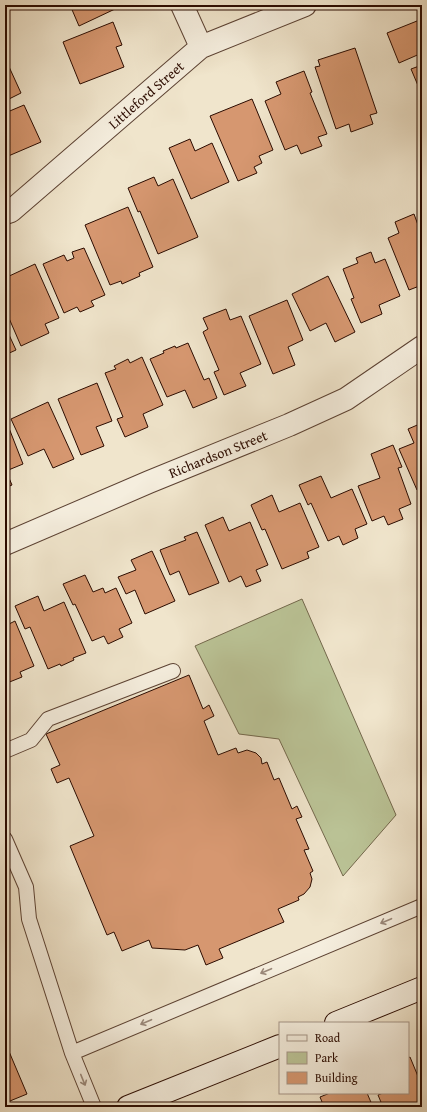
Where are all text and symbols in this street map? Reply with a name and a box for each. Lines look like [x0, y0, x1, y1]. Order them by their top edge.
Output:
street label: Littleford Street [104, 56, 188, 134]
street label: Richardson Street [166, 425, 270, 483]
one-way arrow [380, 918, 392, 925]
one-way arrow [261, 968, 273, 976]
one-way arrow [141, 1019, 153, 1026]
legend [279, 1022, 409, 1094]
text: Road [315, 1029, 341, 1046]
text: Park [315, 1049, 339, 1066]
text: Building [315, 1069, 358, 1086]
one-way arrow [80, 1073, 88, 1085]

